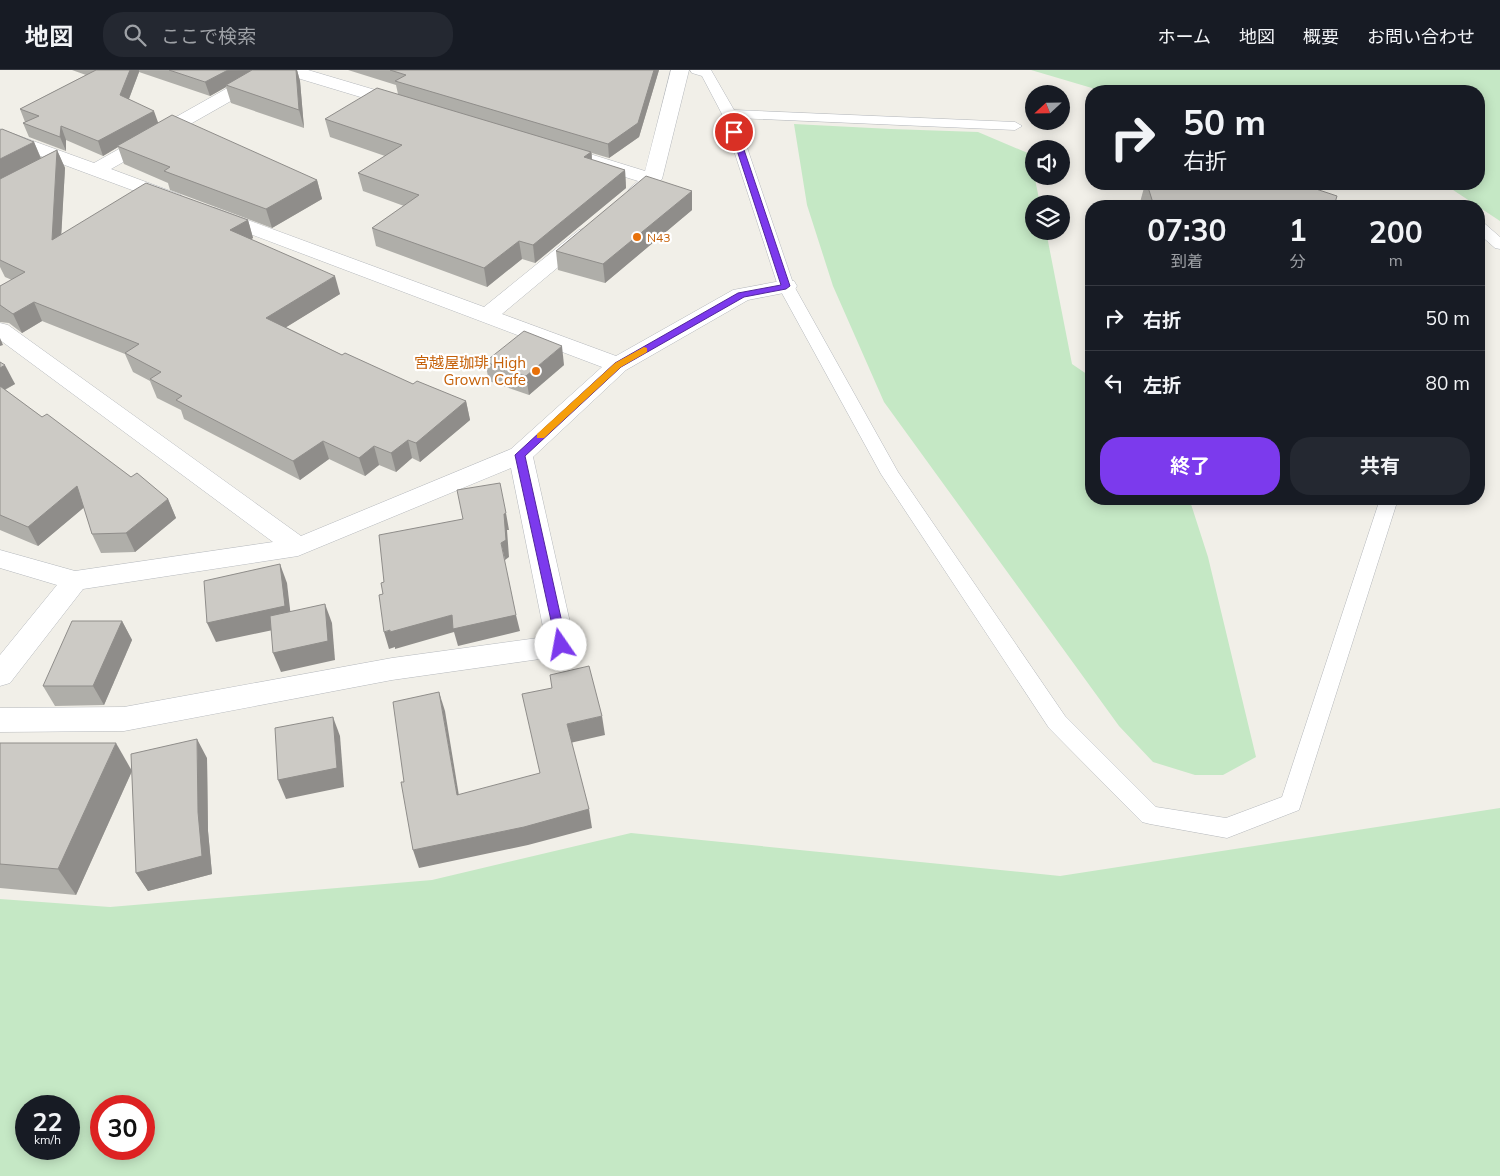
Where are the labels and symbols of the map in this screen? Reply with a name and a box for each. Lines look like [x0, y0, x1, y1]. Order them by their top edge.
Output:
north arrow [1025, 85, 1070, 130]
pin [713, 111, 755, 153]
place label: N43 [647, 230, 670, 245]
marker: N43 [631, 231, 643, 243]
place label: 宮越屋珈琲 High Grown Cafe [414, 353, 526, 389]
marker: 宮越屋珈琲 High Grown Cafe [530, 365, 542, 377]
position arrow [534, 618, 586, 670]
speed limit sign: 30 [90, 1095, 155, 1160]

